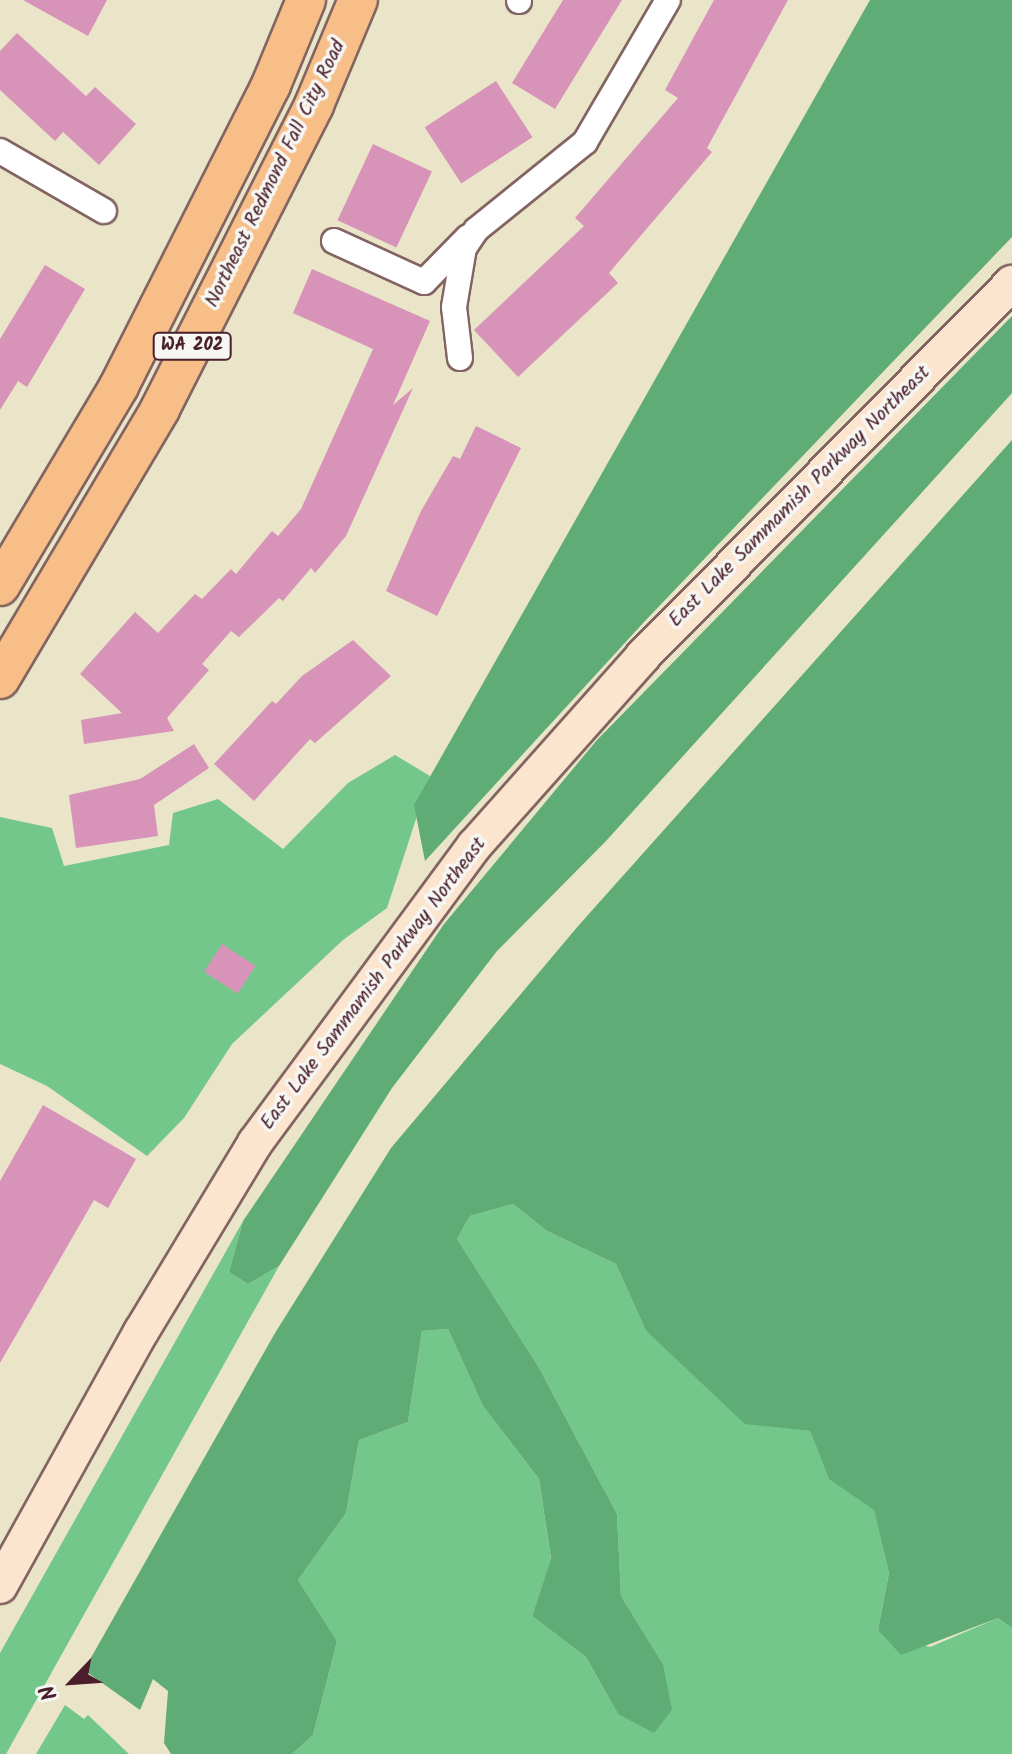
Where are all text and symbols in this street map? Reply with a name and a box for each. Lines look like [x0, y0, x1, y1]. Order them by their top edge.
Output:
street label: Northeast Redmond Fall City Road [201, 36, 351, 312]
road number: WA 202 [152, 332, 232, 360]
street label: East Lake Sammamish Parkway Northeast [664, 361, 936, 633]
street label: East Lake Sammamish Parkway Northeast [256, 833, 492, 1135]
north arrow [32, 1642, 112, 1722]
text: N [31, 1679, 69, 1706]

